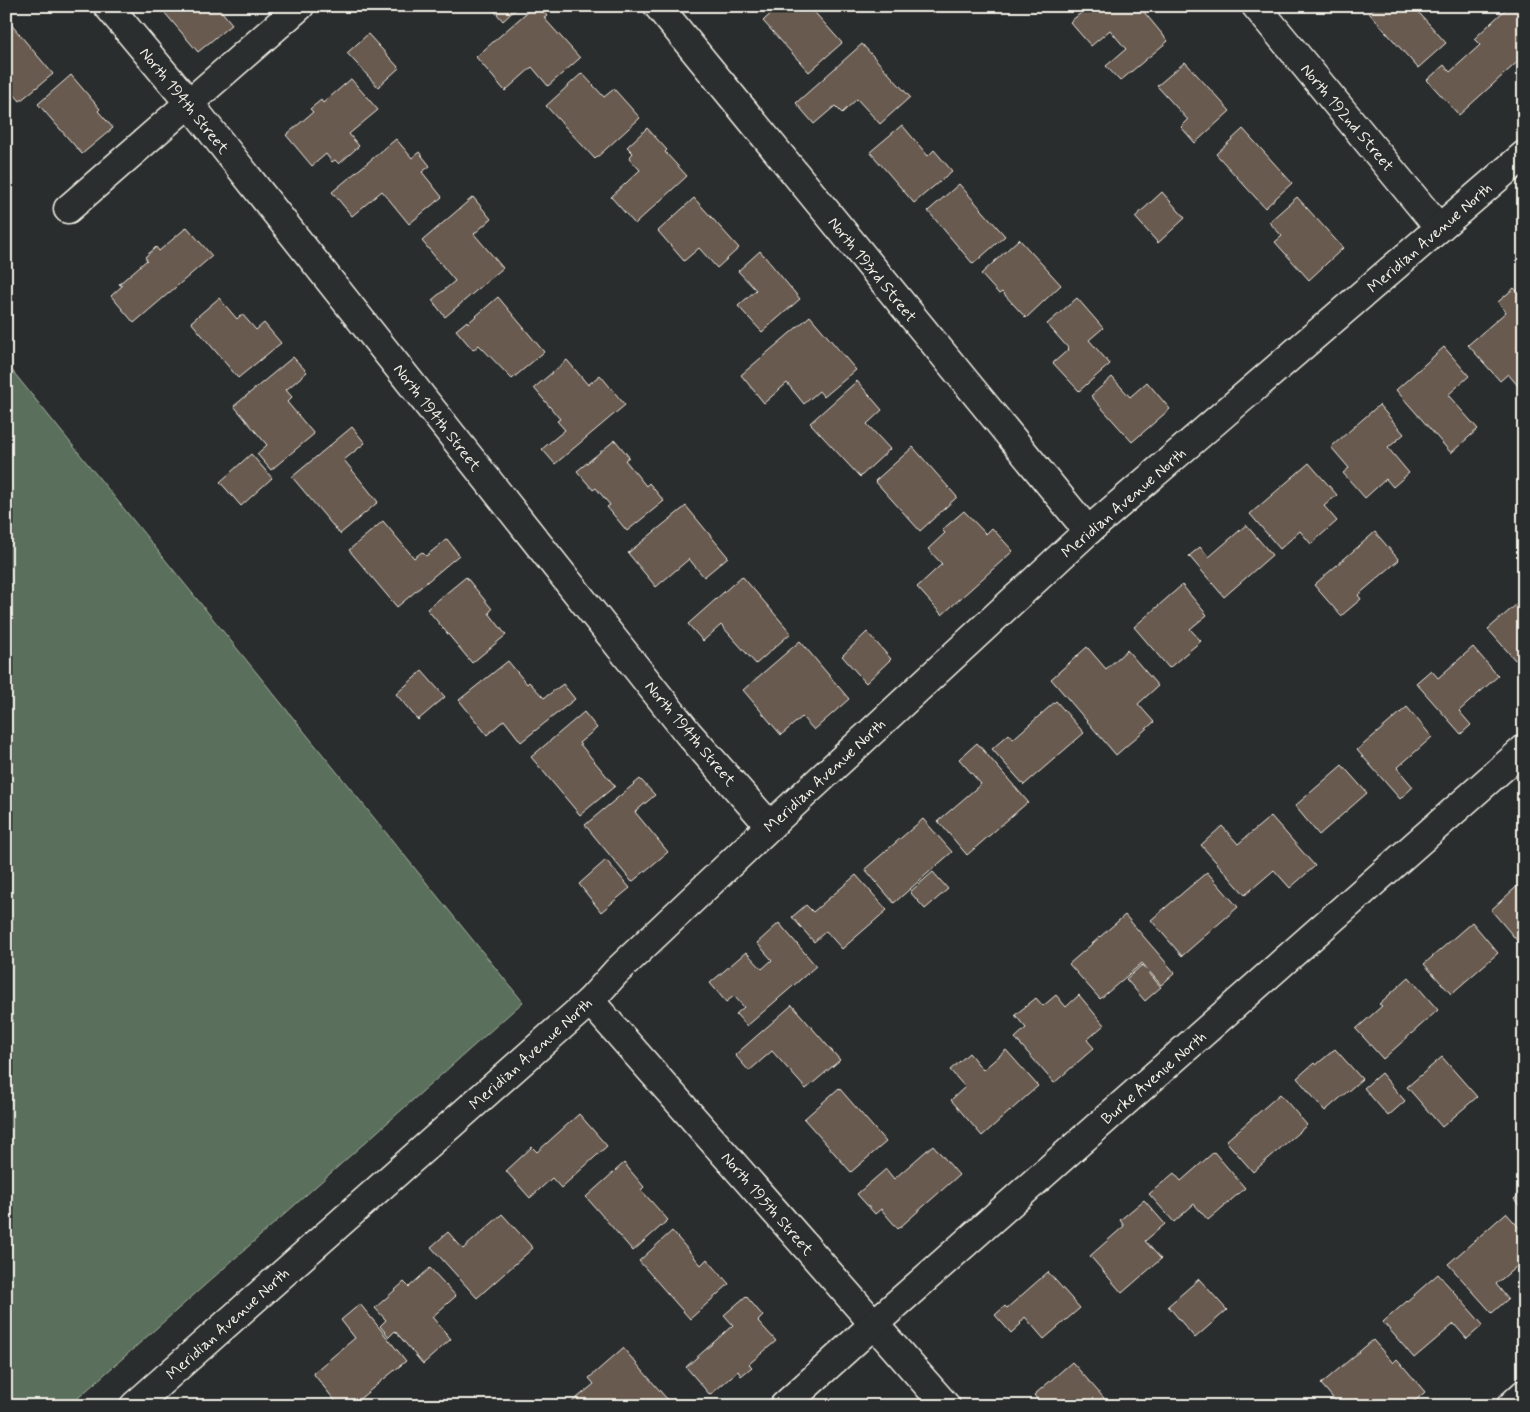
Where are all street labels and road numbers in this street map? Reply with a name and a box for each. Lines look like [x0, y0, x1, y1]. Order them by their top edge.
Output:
street label: North 194th Street [134, 43, 234, 159]
street label: North 192nd Street [1296, 60, 1398, 177]
street label: Meridian Avenue North [1363, 178, 1497, 298]
street label: North 193rd Street [823, 213, 921, 327]
street label: North 194th Street [388, 360, 486, 477]
street label: Meridian Avenue North [1057, 443, 1191, 563]
street label: North 194th Street [640, 677, 740, 791]
street label: Meridian Avenue North [760, 714, 890, 838]
street label: Meridian Avenue North [465, 993, 597, 1115]
street label: Burke Avenue North [1097, 1027, 1211, 1130]
street label: North 195th Street [716, 1148, 818, 1261]
street label: Meridian Avenue North [162, 1263, 294, 1385]

